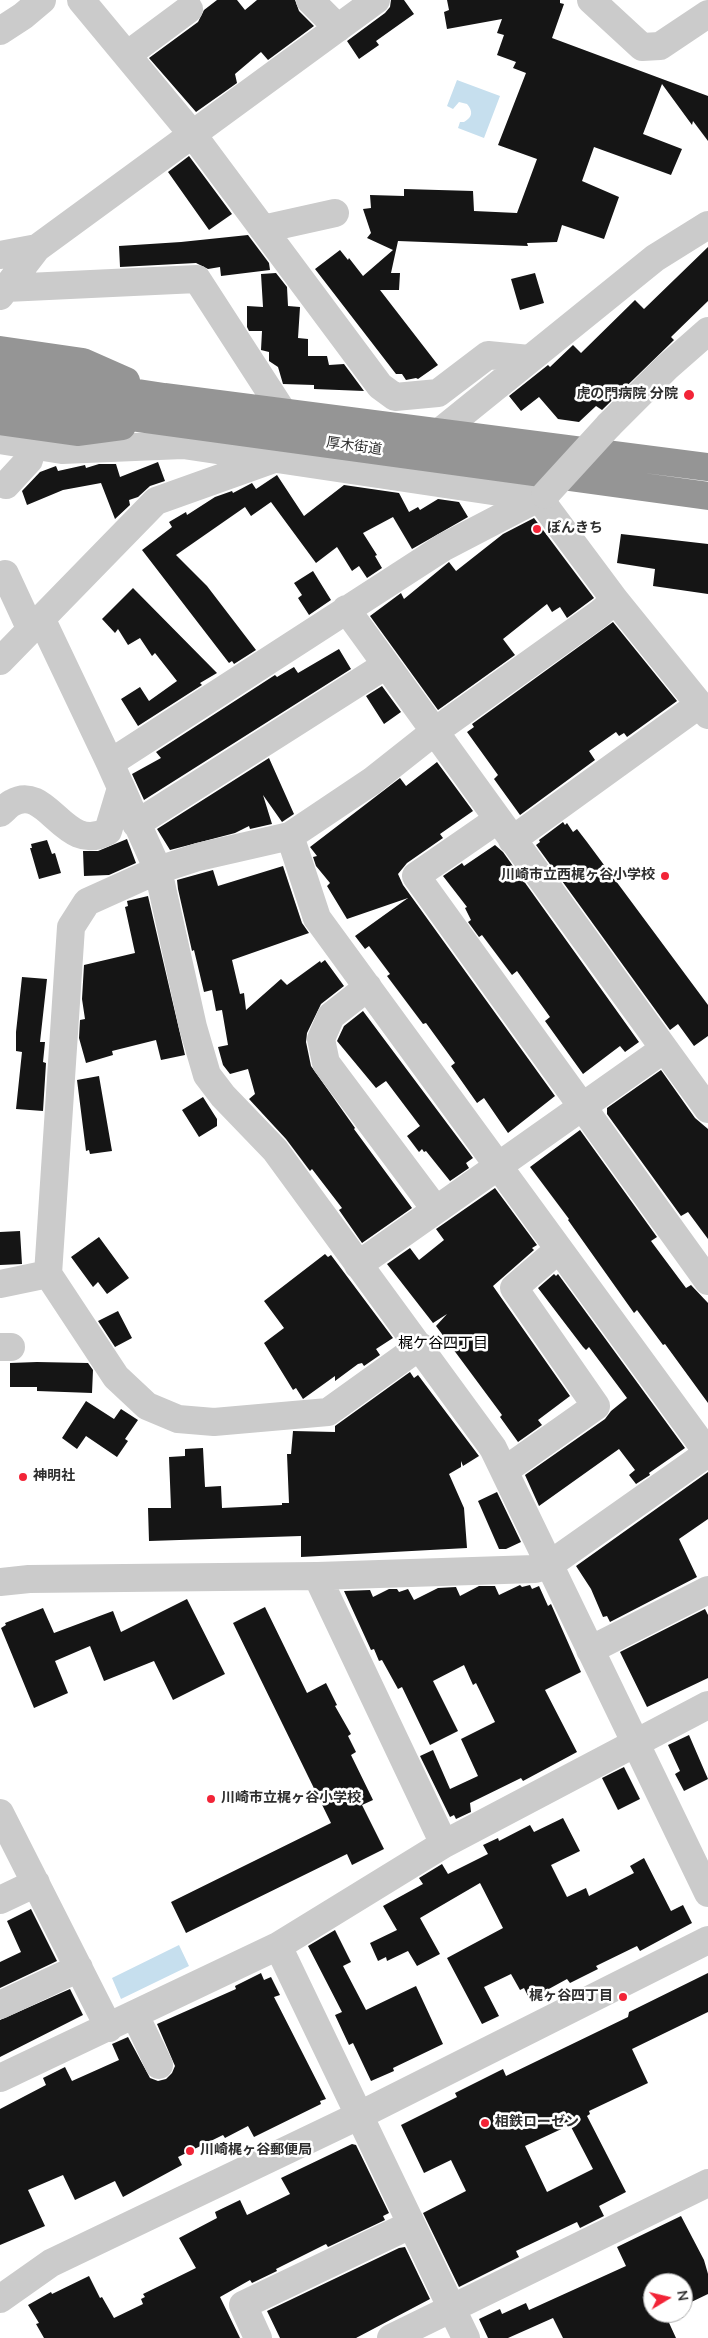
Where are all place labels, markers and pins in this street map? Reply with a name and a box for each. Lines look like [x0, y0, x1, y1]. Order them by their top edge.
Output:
place label: 虎の門病院 分院 [576, 387, 678, 403]
marker: 虎の門病院 分院 [682, 388, 696, 402]
place label: ぽんきち [547, 521, 603, 537]
marker: ぽんきち [531, 523, 543, 535]
place label: 川崎市立西梶ヶ谷小学校 [501, 868, 655, 884]
marker: 川崎市立西梶ヶ谷小学校 [659, 870, 671, 882]
place label: 神明社 [33, 1469, 75, 1485]
marker: 神明社 [17, 1471, 29, 1483]
place label: 川崎市立梶ヶ谷小学校 [221, 1791, 361, 1807]
marker: 川崎市立梶ヶ谷小学校 [205, 1793, 217, 1805]
place label: 梶ヶ谷四丁目 [529, 1989, 613, 2005]
marker: 梶ヶ谷四丁目 [617, 1991, 629, 2003]
place label: 相鉄ローゼン [495, 2115, 579, 2131]
marker: 相鉄ローゼン [479, 2117, 491, 2129]
place label: 川崎梶ヶ谷郵便局 [200, 2143, 312, 2159]
marker: 川崎梶ヶ谷郵便局 [184, 2145, 196, 2157]

